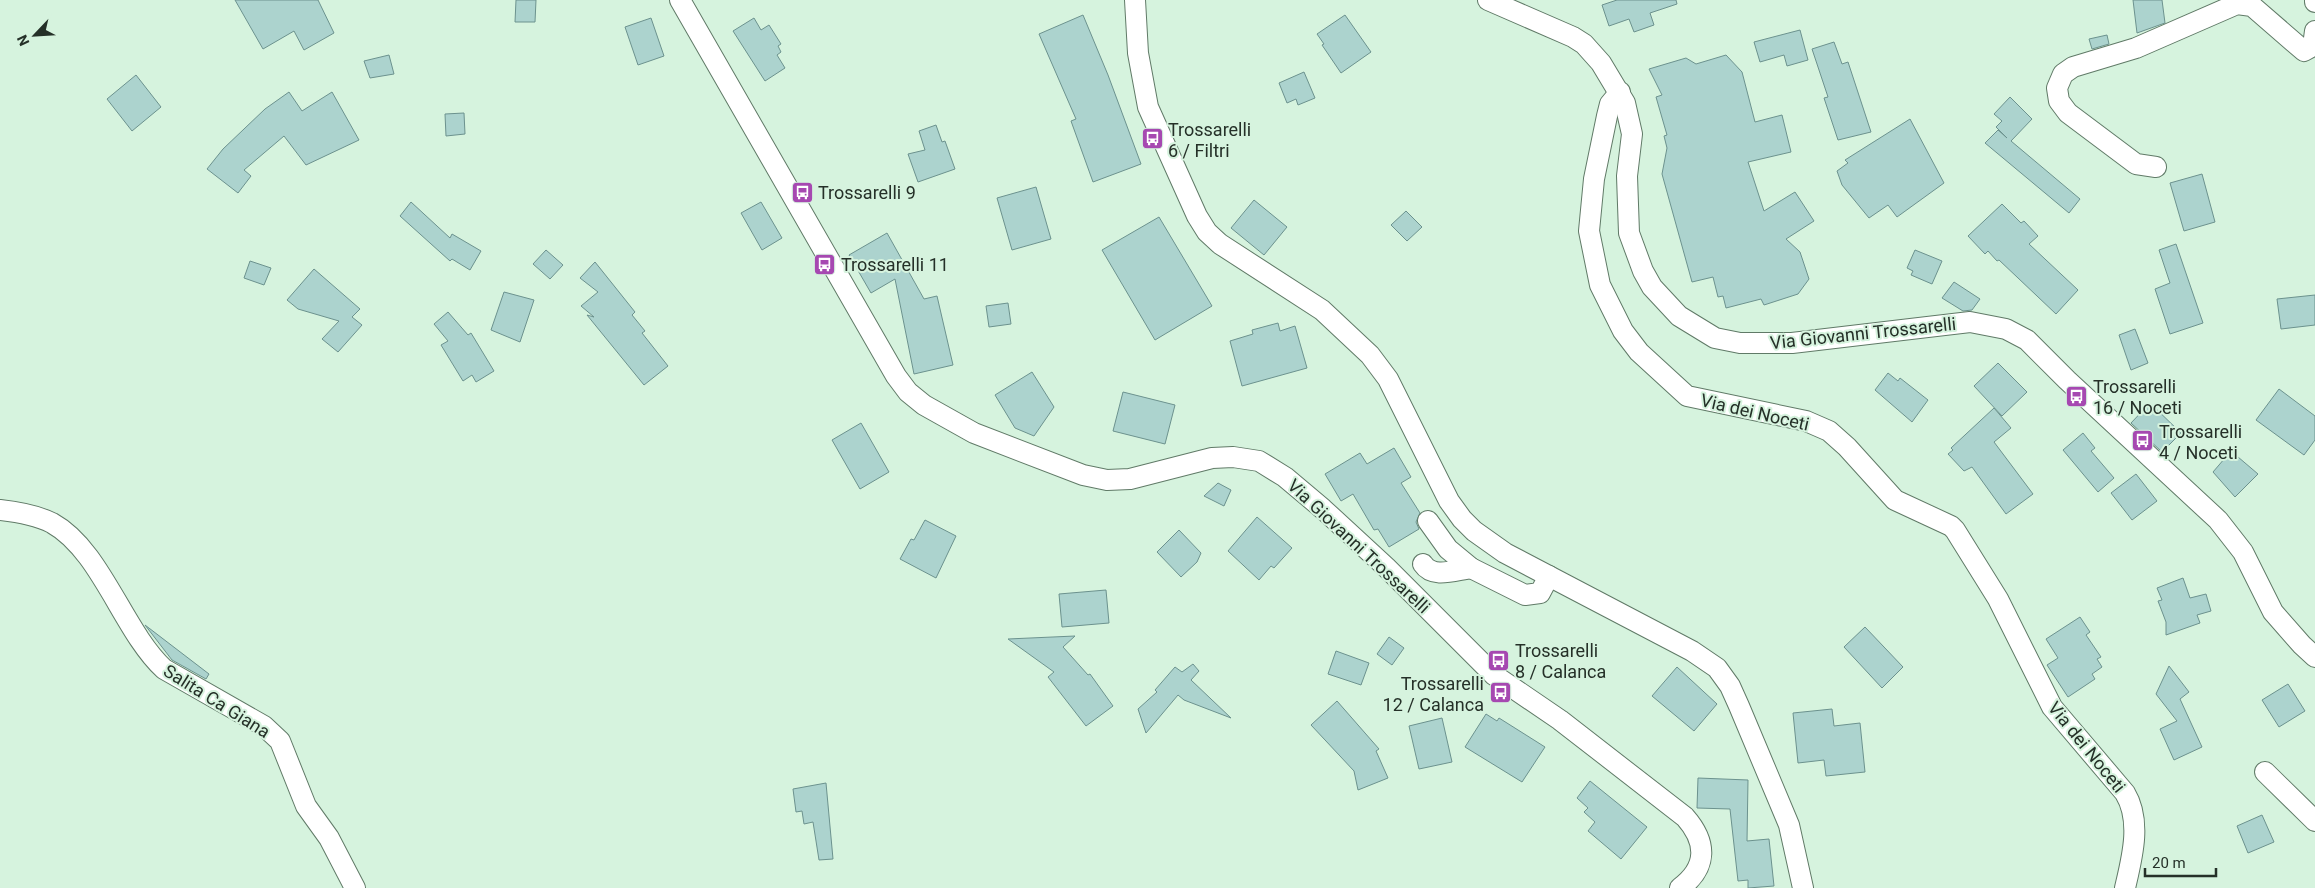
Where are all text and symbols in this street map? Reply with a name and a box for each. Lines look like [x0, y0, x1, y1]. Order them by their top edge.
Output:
north arrow [10, 10, 60, 60]
text: N [14, 33, 33, 48]
place label: Trossarelli 6 / Filtri [1168, 119, 1251, 161]
bus stop icon: Trossarelli 6 / Filtri [1140, 127, 1164, 151]
bus stop icon: Trossarelli 9 [790, 180, 814, 204]
place label: Trossarelli 9 [818, 182, 916, 203]
bus stop icon: Trossarelli 11 [813, 252, 837, 276]
place label: Trossarelli 11 [841, 254, 949, 275]
street label: Via Giovanni Trossarelli [1769, 313, 1957, 353]
place label: Trossarelli 16 / Noceti [2093, 376, 2182, 418]
bus stop icon: Trossarelli 16 / Noceti [2065, 384, 2089, 408]
street label: Via dei Noceti [1699, 389, 1811, 435]
place label: Trossarelli 4 / Noceti [2159, 421, 2242, 463]
bus stop icon: Trossarelli 4 / Noceti [2131, 429, 2155, 453]
street label: Via Giovanni Trossarelli [1284, 475, 1434, 617]
place label: Trossarelli 8 / Calanca [1515, 640, 1606, 682]
bus stop icon: Trossarelli 8 / Calanca [1487, 648, 1511, 672]
street label: Salita Ca Giana [160, 660, 274, 742]
place label: Trossarelli 12 / Calanca [1383, 673, 1484, 715]
bus stop icon: Trossarelli 12 / Calanca [1488, 681, 1512, 705]
street label: Via dei Noceti [2044, 697, 2130, 797]
scale bar [2145, 846, 2216, 878]
text: 20 m [2152, 854, 2186, 872]

